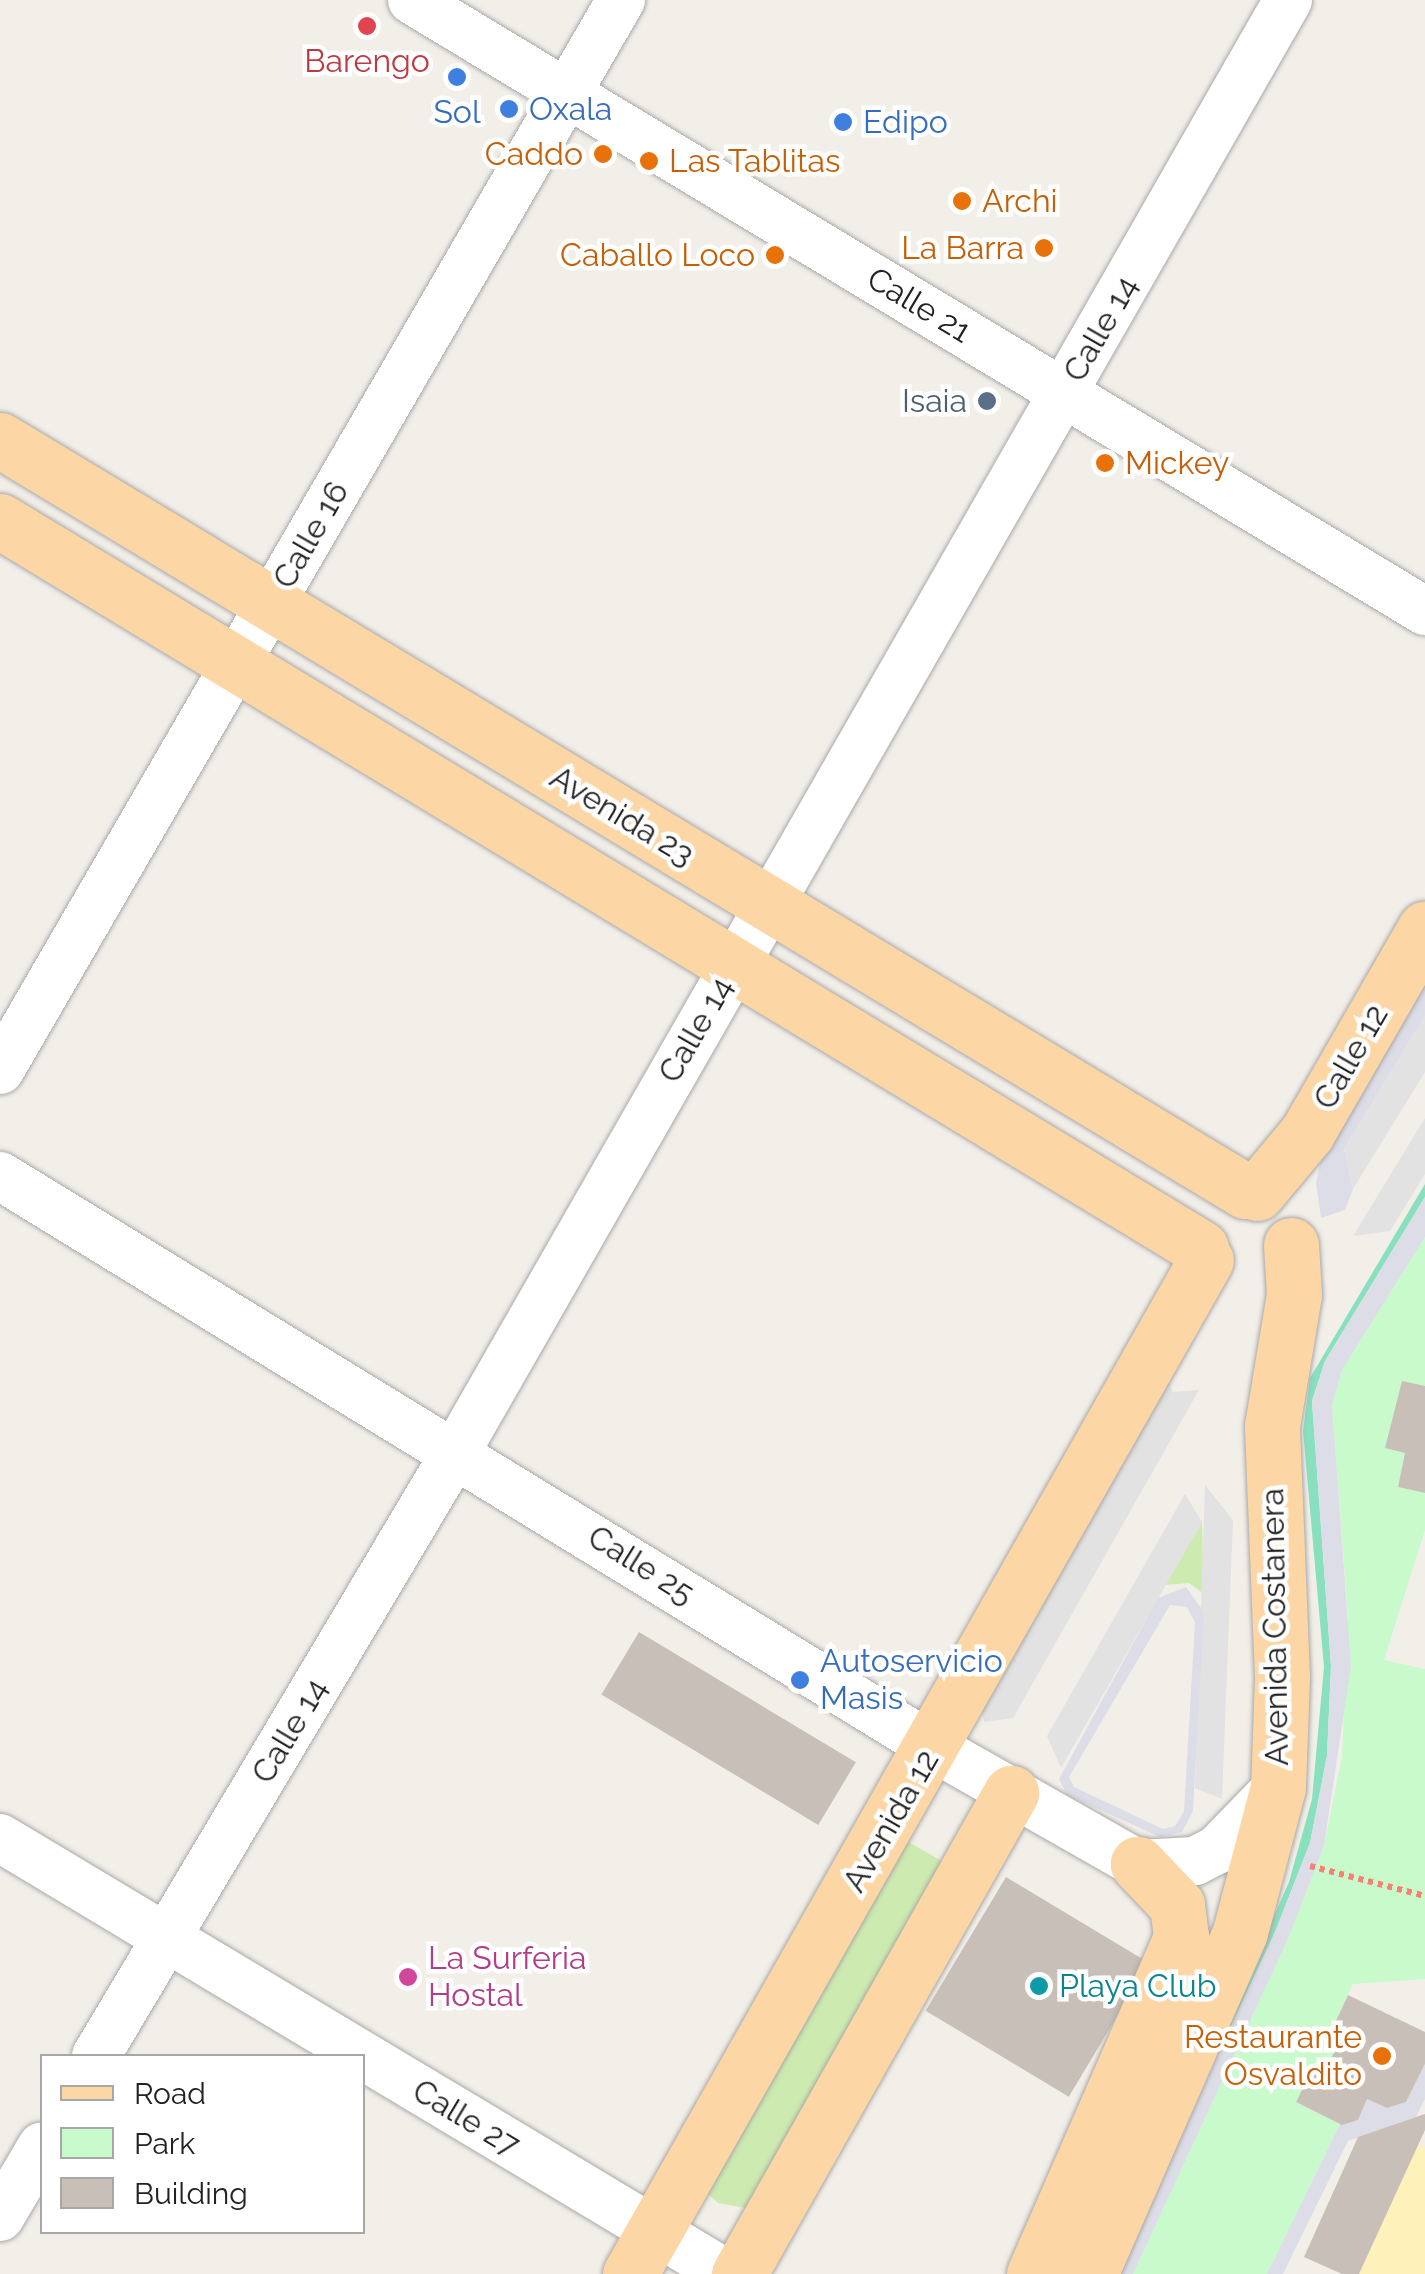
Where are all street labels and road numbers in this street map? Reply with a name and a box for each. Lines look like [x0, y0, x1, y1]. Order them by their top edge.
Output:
street label: Calle 21 [860, 259, 978, 351]
street label: Calle 14 [1056, 270, 1146, 388]
street label: Calle 16 [265, 475, 357, 595]
street label: Avenida 23 [543, 758, 701, 874]
street label: Calle 14 [651, 971, 741, 1089]
street label: Calle 12 [1306, 998, 1396, 1116]
street label: Avenida Costanera [1253, 1488, 1297, 1766]
street label: Calle 25 [581, 1517, 701, 1613]
street label: Calle 14 [244, 1672, 336, 1790]
street label: Avenida 12 [835, 1743, 947, 1899]
street label: Calle 27 [406, 2071, 526, 2165]

